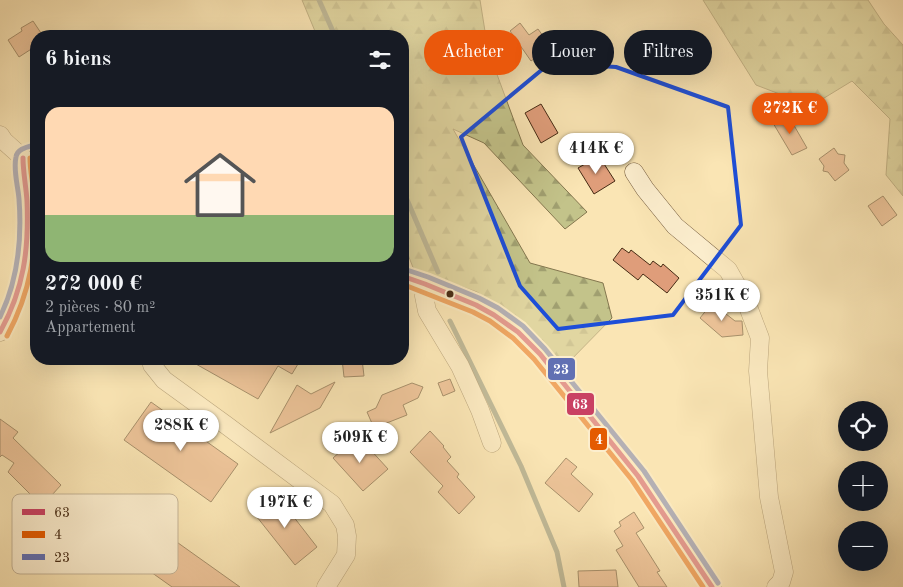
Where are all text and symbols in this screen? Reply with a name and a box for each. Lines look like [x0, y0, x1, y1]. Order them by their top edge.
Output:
chip: Acheter [424, 30, 522, 75]
chip: Louer [532, 30, 614, 75]
chip: Filtres [624, 30, 712, 75]
icon: filters [366, 46, 394, 74]
text: 6 biens [45, 49, 111, 70]
pin: 272K € [749, 92, 831, 135]
text: 272K € [763, 101, 817, 117]
pin: 414K € [555, 132, 637, 175]
icon: home [175, 140, 265, 230]
text: 414K € [569, 141, 623, 157]
text: 272 000 € [45, 274, 142, 295]
pin: 351K € [681, 280, 763, 322]
text: 351K € [695, 288, 749, 304]
unlabelled marker [445, 289, 455, 299]
text: 2 pièces · 80 m² [45, 300, 155, 316]
text: Appartement [45, 320, 136, 336]
line badge: 23 [547, 357, 576, 381]
text: 23 [553, 363, 569, 377]
line badge: 63 [566, 392, 595, 416]
text: 63 [572, 398, 588, 412]
map controls [838, 401, 888, 571]
button: locate [838, 401, 888, 451]
pin: 288K € [140, 410, 222, 452]
text: 288K € [154, 418, 208, 434]
pin: 509K € [319, 422, 401, 464]
line badge: 4 [589, 427, 608, 451]
text: 509K € [333, 430, 387, 446]
text: 4 [595, 433, 603, 447]
button: + [838, 461, 888, 511]
pin: 197K € [244, 486, 326, 529]
legend [12, 494, 178, 574]
text: 197K € [258, 495, 312, 511]
text: 63 [54, 506, 70, 520]
button: − [838, 521, 888, 571]
text: 4 [54, 528, 62, 542]
text: 23 [54, 551, 70, 565]

